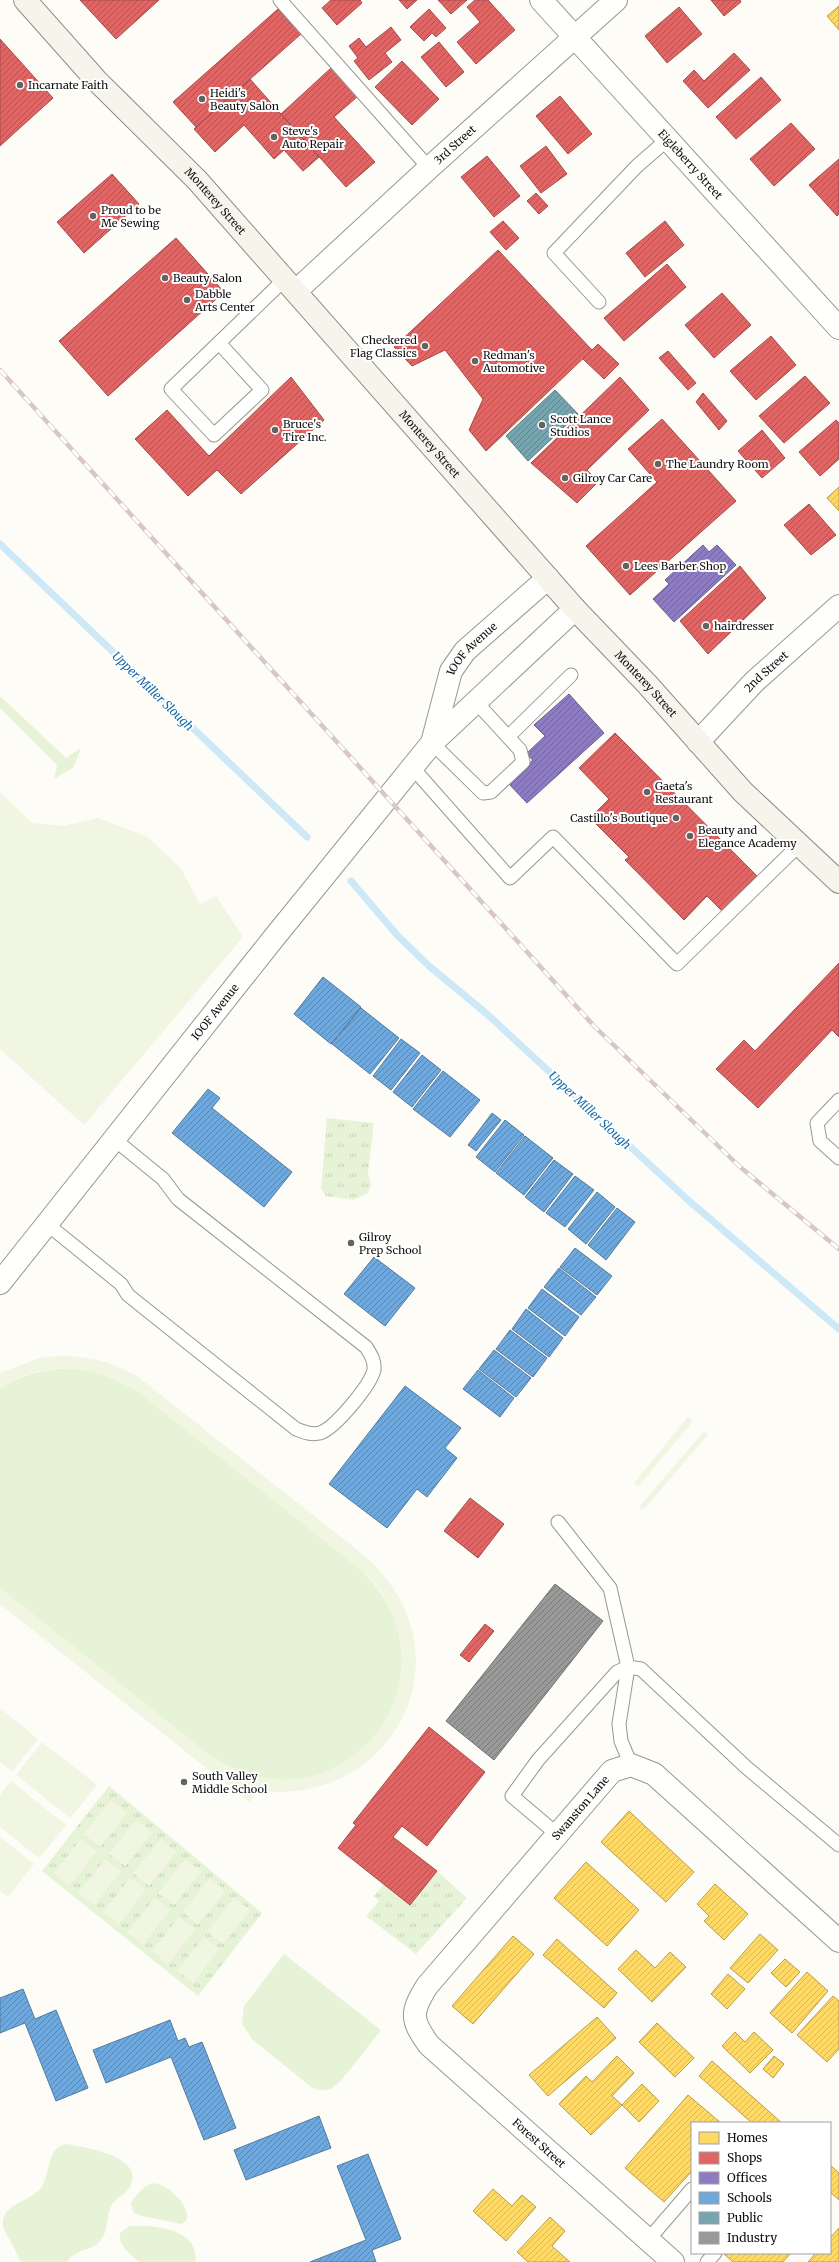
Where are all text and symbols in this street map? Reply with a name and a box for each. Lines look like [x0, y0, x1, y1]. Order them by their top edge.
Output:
place label: Incarnate Faith [28, 78, 109, 92]
marker: Incarnate Faith [15, 80, 25, 90]
place label: Heidi's Beauty Salon [210, 86, 280, 113]
marker: Heidi's Beauty Salon [197, 94, 207, 104]
street label: 3rd Street [431, 122, 479, 167]
place label: Steve's Auto Repair [281, 124, 344, 151]
street label: Eigleberry Street [655, 127, 726, 203]
marker: Steve's Auto Repair [269, 132, 279, 142]
street label: Monterey Street [182, 165, 249, 238]
place label: Proud to be Me Sewing [101, 203, 161, 230]
marker: Proud to be Me Sewing [88, 211, 98, 221]
place label: Beauty Salon [173, 271, 243, 285]
marker: Beauty Salon [160, 273, 170, 283]
place label: Dabble Arts Center [194, 287, 255, 314]
marker: Dabble Arts Center [182, 295, 192, 305]
place label: Checkered Flag Classics [350, 333, 417, 360]
marker: Checkered Flag Classics [420, 341, 430, 351]
place label: Redman's Automotive [482, 348, 545, 375]
marker: Redman's Automotive [470, 356, 480, 366]
street label: Monterey Street [396, 407, 464, 481]
place label: Scott Lance Studios [550, 412, 612, 439]
place label: Bruce's Tire Inc. [283, 417, 327, 444]
marker: Scott Lance Studios [537, 420, 547, 430]
marker: Bruce's Tire Inc. [270, 425, 280, 435]
place label: The Laundry Room [666, 457, 769, 471]
marker: The Laundry Room [653, 459, 663, 469]
place label: Gilroy Car Care [573, 471, 652, 485]
marker: Gilroy Car Care [560, 473, 570, 483]
place label: Lees Barber Shop [634, 559, 726, 573]
marker: Lees Barber Shop [621, 561, 631, 571]
street label: IOOF Avenue [443, 619, 500, 676]
place label: hairdresser [714, 619, 774, 633]
marker: hairdresser [701, 621, 711, 631]
water label: Upper Miller Slough [109, 648, 197, 734]
street label: Monterey Street [612, 648, 680, 720]
street label: 2nd Street [741, 648, 791, 695]
place label: Gaeta's Restaurant [655, 779, 714, 806]
marker: Gaeta's Restaurant [642, 787, 652, 797]
place label: Castillo's Boutique [570, 811, 668, 825]
marker: Castillo's Boutique [671, 813, 681, 823]
place label: Beauty and Elegance Academy [698, 823, 797, 850]
marker: Beauty and Elegance Academy [685, 831, 695, 841]
street label: IOOF Avenue [188, 981, 242, 1043]
water label: Upper Miller Slough [546, 1068, 634, 1152]
place label: Gilroy Prep School [359, 1230, 422, 1257]
marker: Gilroy Prep School [346, 1238, 356, 1248]
place label: South Valley Middle School [192, 1769, 268, 1796]
street label: Swanston Lane [549, 1772, 612, 1843]
marker: South Valley Middle School [179, 1777, 189, 1787]
street label: Forest Street [509, 2115, 569, 2171]
legend [691, 2122, 831, 2254]
text: Homes [727, 2130, 768, 2145]
text: Shops [727, 2150, 762, 2165]
text: Offices [727, 2170, 767, 2185]
text: Schools [727, 2190, 772, 2205]
text: Public [727, 2210, 763, 2225]
text: Industry [727, 2230, 777, 2245]

